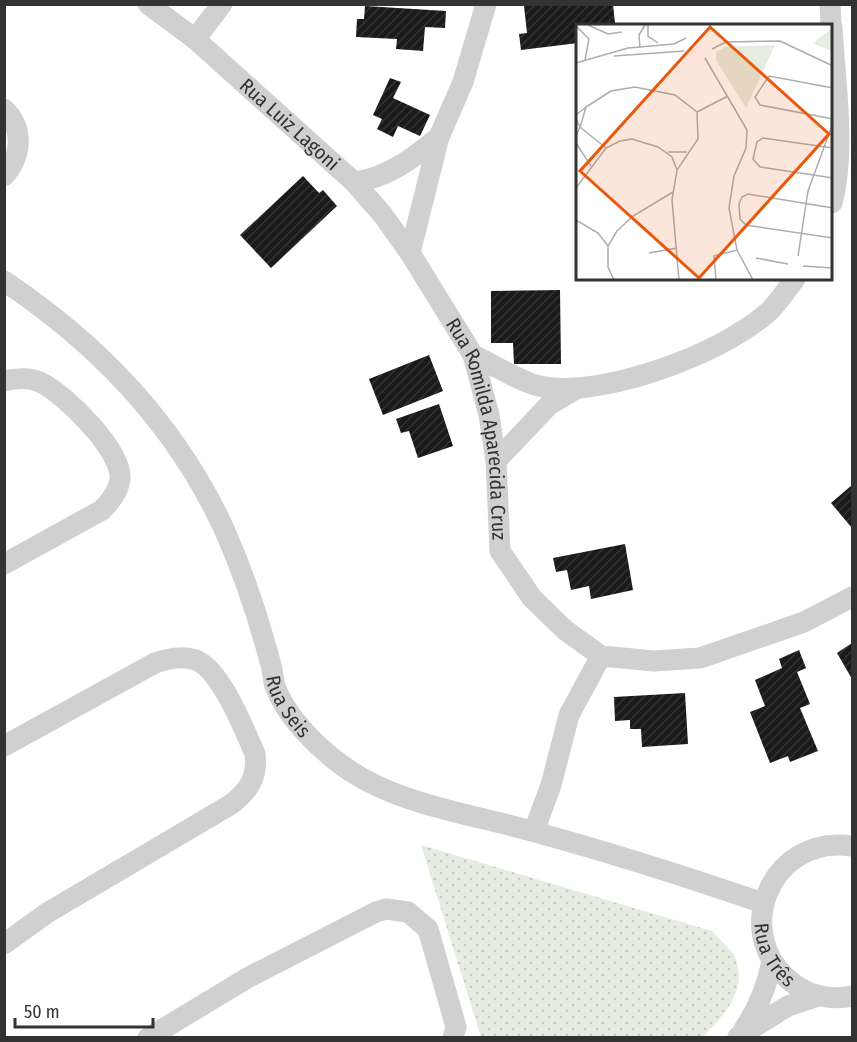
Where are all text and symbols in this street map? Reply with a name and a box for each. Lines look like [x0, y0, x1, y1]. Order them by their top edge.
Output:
inset map [576, 24, 833, 280]
street label: Rua Luiz Lagoni [235, 73, 345, 175]
street label: Rua Romilda Aparecida Cruz [441, 313, 512, 541]
street label: Rua Seis [261, 673, 316, 743]
street label: Rua Três [750, 922, 800, 992]
scale bar [15, 991, 153, 1029]
text: 50 m [24, 1001, 60, 1023]

